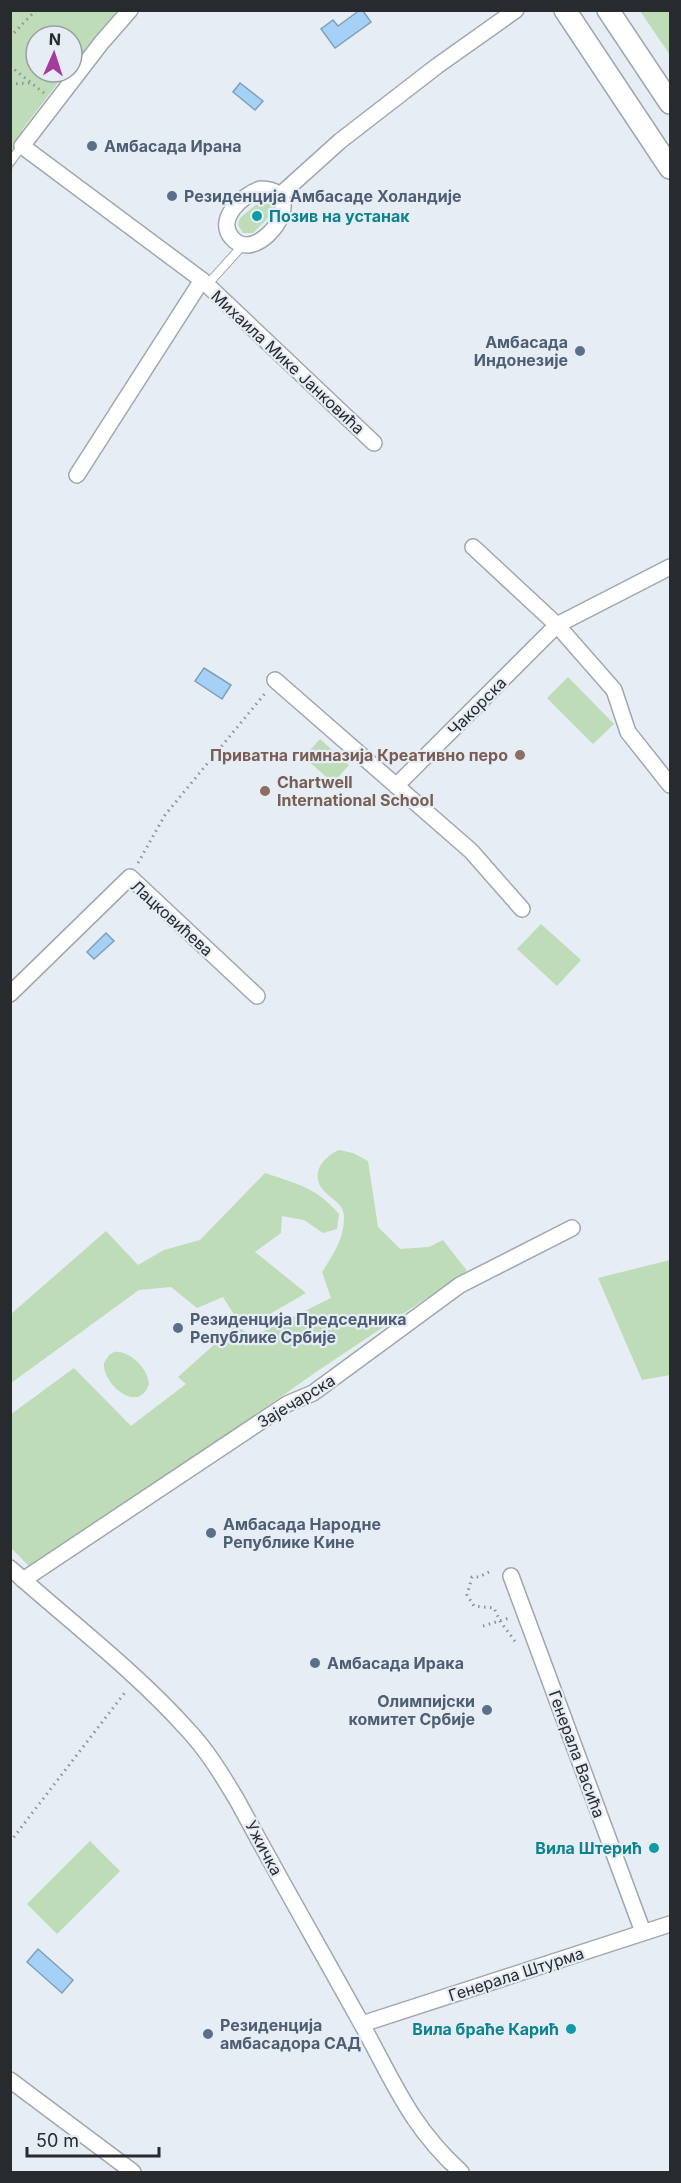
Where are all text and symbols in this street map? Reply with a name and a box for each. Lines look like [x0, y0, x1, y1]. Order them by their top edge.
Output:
north arrow [24, 24, 84, 84]
text: N [48, 29, 61, 49]
place label: Амбасада Ирана [104, 136, 242, 156]
marker: Амбасада Ирана [85, 139, 99, 153]
place label: Резиденција Амбасаде Холандије [184, 186, 462, 206]
marker: Резиденција Амбасаде Холандије [165, 189, 179, 203]
place label: Позив на устанак [269, 206, 410, 226]
marker: Позив на устанак [250, 209, 264, 223]
street label: Михаила Мике Јанковића [207, 286, 369, 438]
place label: Амбасада Индонезије [474, 332, 568, 370]
marker: Амбасада Индонезије [573, 344, 587, 358]
street label: Чакорска [444, 673, 510, 739]
place label: Приватна гимназија Креативно перо [210, 745, 508, 765]
marker: Приватна гимназија Креативно перо [513, 748, 527, 762]
place label: Chartwell International School [277, 772, 434, 810]
marker: Chartwell International School [258, 784, 272, 798]
street label: Лацковићева [127, 876, 217, 960]
place label: Резиденција Председника Републике Србије [190, 1309, 407, 1347]
marker: Резиденција Председника Републике Србије [171, 1321, 185, 1335]
street label: Зајечарска [254, 1370, 338, 1432]
place label: Амбасада Народне Републике Кине [223, 1514, 381, 1552]
marker: Амбасада Народне Републике Кине [204, 1526, 218, 1540]
place label: Амбасада Ирака [327, 1653, 464, 1673]
marker: Амбасада Ирака [308, 1656, 322, 1670]
street label: Генерала Васића [545, 1688, 609, 1820]
place label: Олимпијски комитет Србије [348, 1691, 475, 1729]
marker: Олимпијски комитет Србије [480, 1703, 494, 1717]
street label: Ужичка [241, 1817, 287, 1879]
place label: Вила Штерић [535, 1838, 642, 1858]
marker: Вила Штерић [647, 1841, 661, 1855]
street label: Генерала Штурма [446, 1943, 586, 2005]
place label: Резиденција амбасадора САД [220, 2015, 361, 2053]
place label: Вила браће Карић [412, 2019, 559, 2039]
marker: Вила браће Карић [564, 2022, 578, 2036]
marker: Резиденција амбасадора САД [201, 2027, 215, 2041]
scale bar [27, 2120, 159, 2158]
text: 50 m [36, 2130, 79, 2151]

